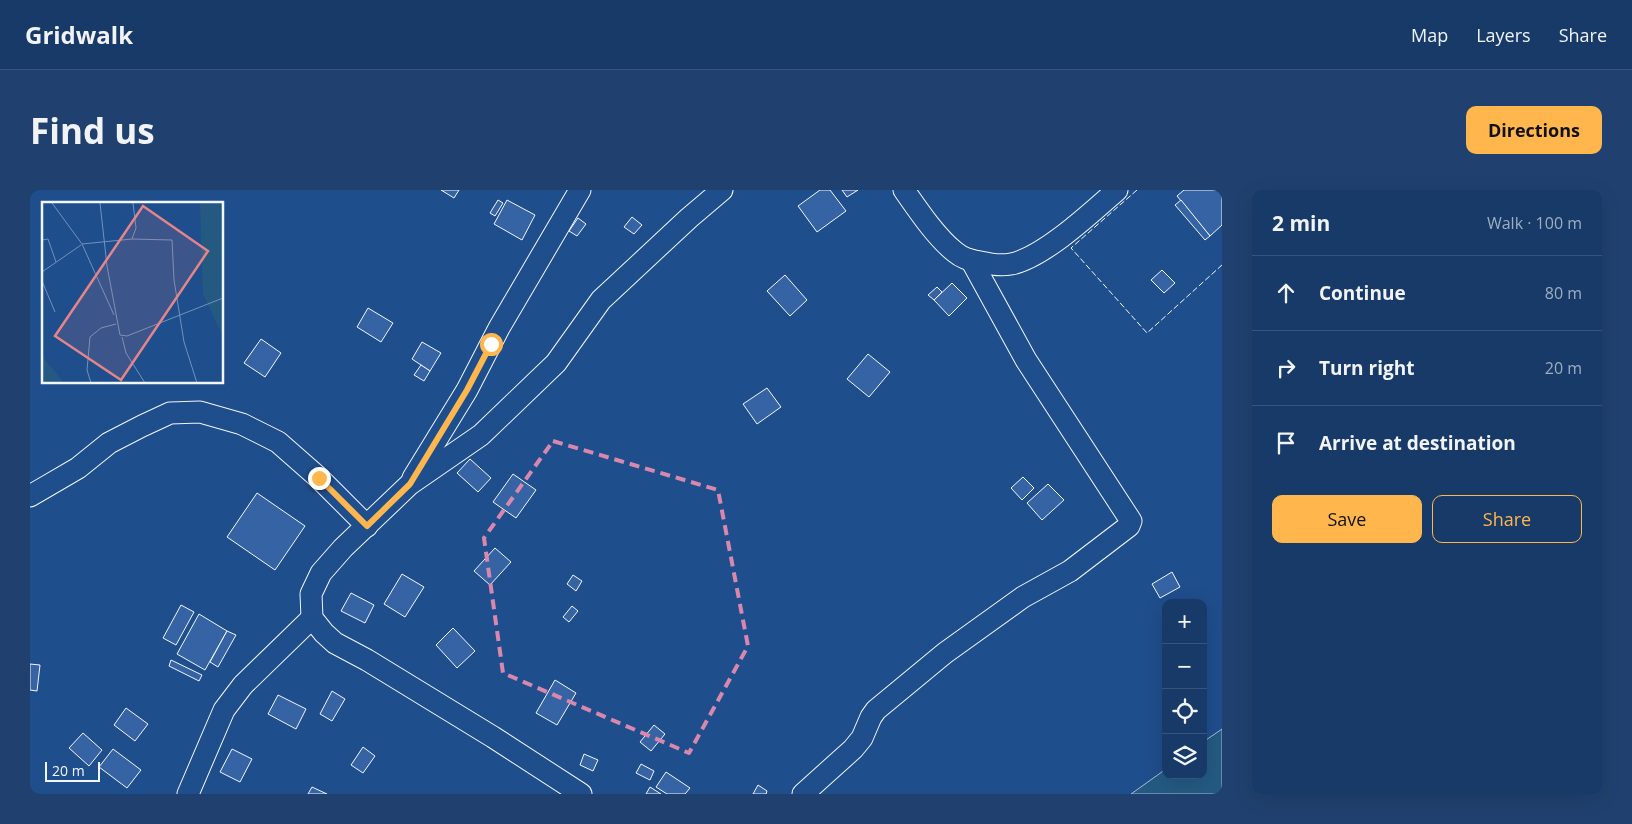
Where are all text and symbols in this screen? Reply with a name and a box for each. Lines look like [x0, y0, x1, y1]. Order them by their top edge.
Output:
text: Gridwalk [25, 18, 133, 51]
text: Map [1411, 23, 1448, 47]
text: Layers [1476, 23, 1531, 47]
text: Share [1559, 23, 1607, 47]
button: Directions [1466, 106, 1602, 154]
text: Find us [30, 107, 155, 154]
inset map [42, 202, 224, 384]
text: 2 min [1272, 209, 1330, 237]
text: Walk · 100 m [1487, 212, 1582, 234]
icon: ahead [1272, 279, 1300, 307]
text: Continue [1319, 280, 1406, 306]
text: 80 m [1545, 282, 1582, 304]
route start [480, 333, 503, 356]
icon: right [1272, 354, 1300, 382]
text: Turn right [1319, 355, 1414, 381]
text: 20 m [1545, 357, 1582, 379]
icon: arrive [1272, 429, 1300, 457]
text: Arrive at destination [1319, 430, 1516, 456]
route end [308, 467, 331, 490]
button: Save [1272, 495, 1422, 543]
button: Share [1432, 495, 1582, 543]
map controls [1162, 599, 1207, 779]
button: + [1162, 599, 1207, 644]
button: − [1162, 644, 1207, 689]
button: locate [1162, 689, 1207, 734]
button: layers [1162, 734, 1207, 779]
scale bar [45, 759, 100, 782]
text: 20 m [52, 761, 85, 780]

